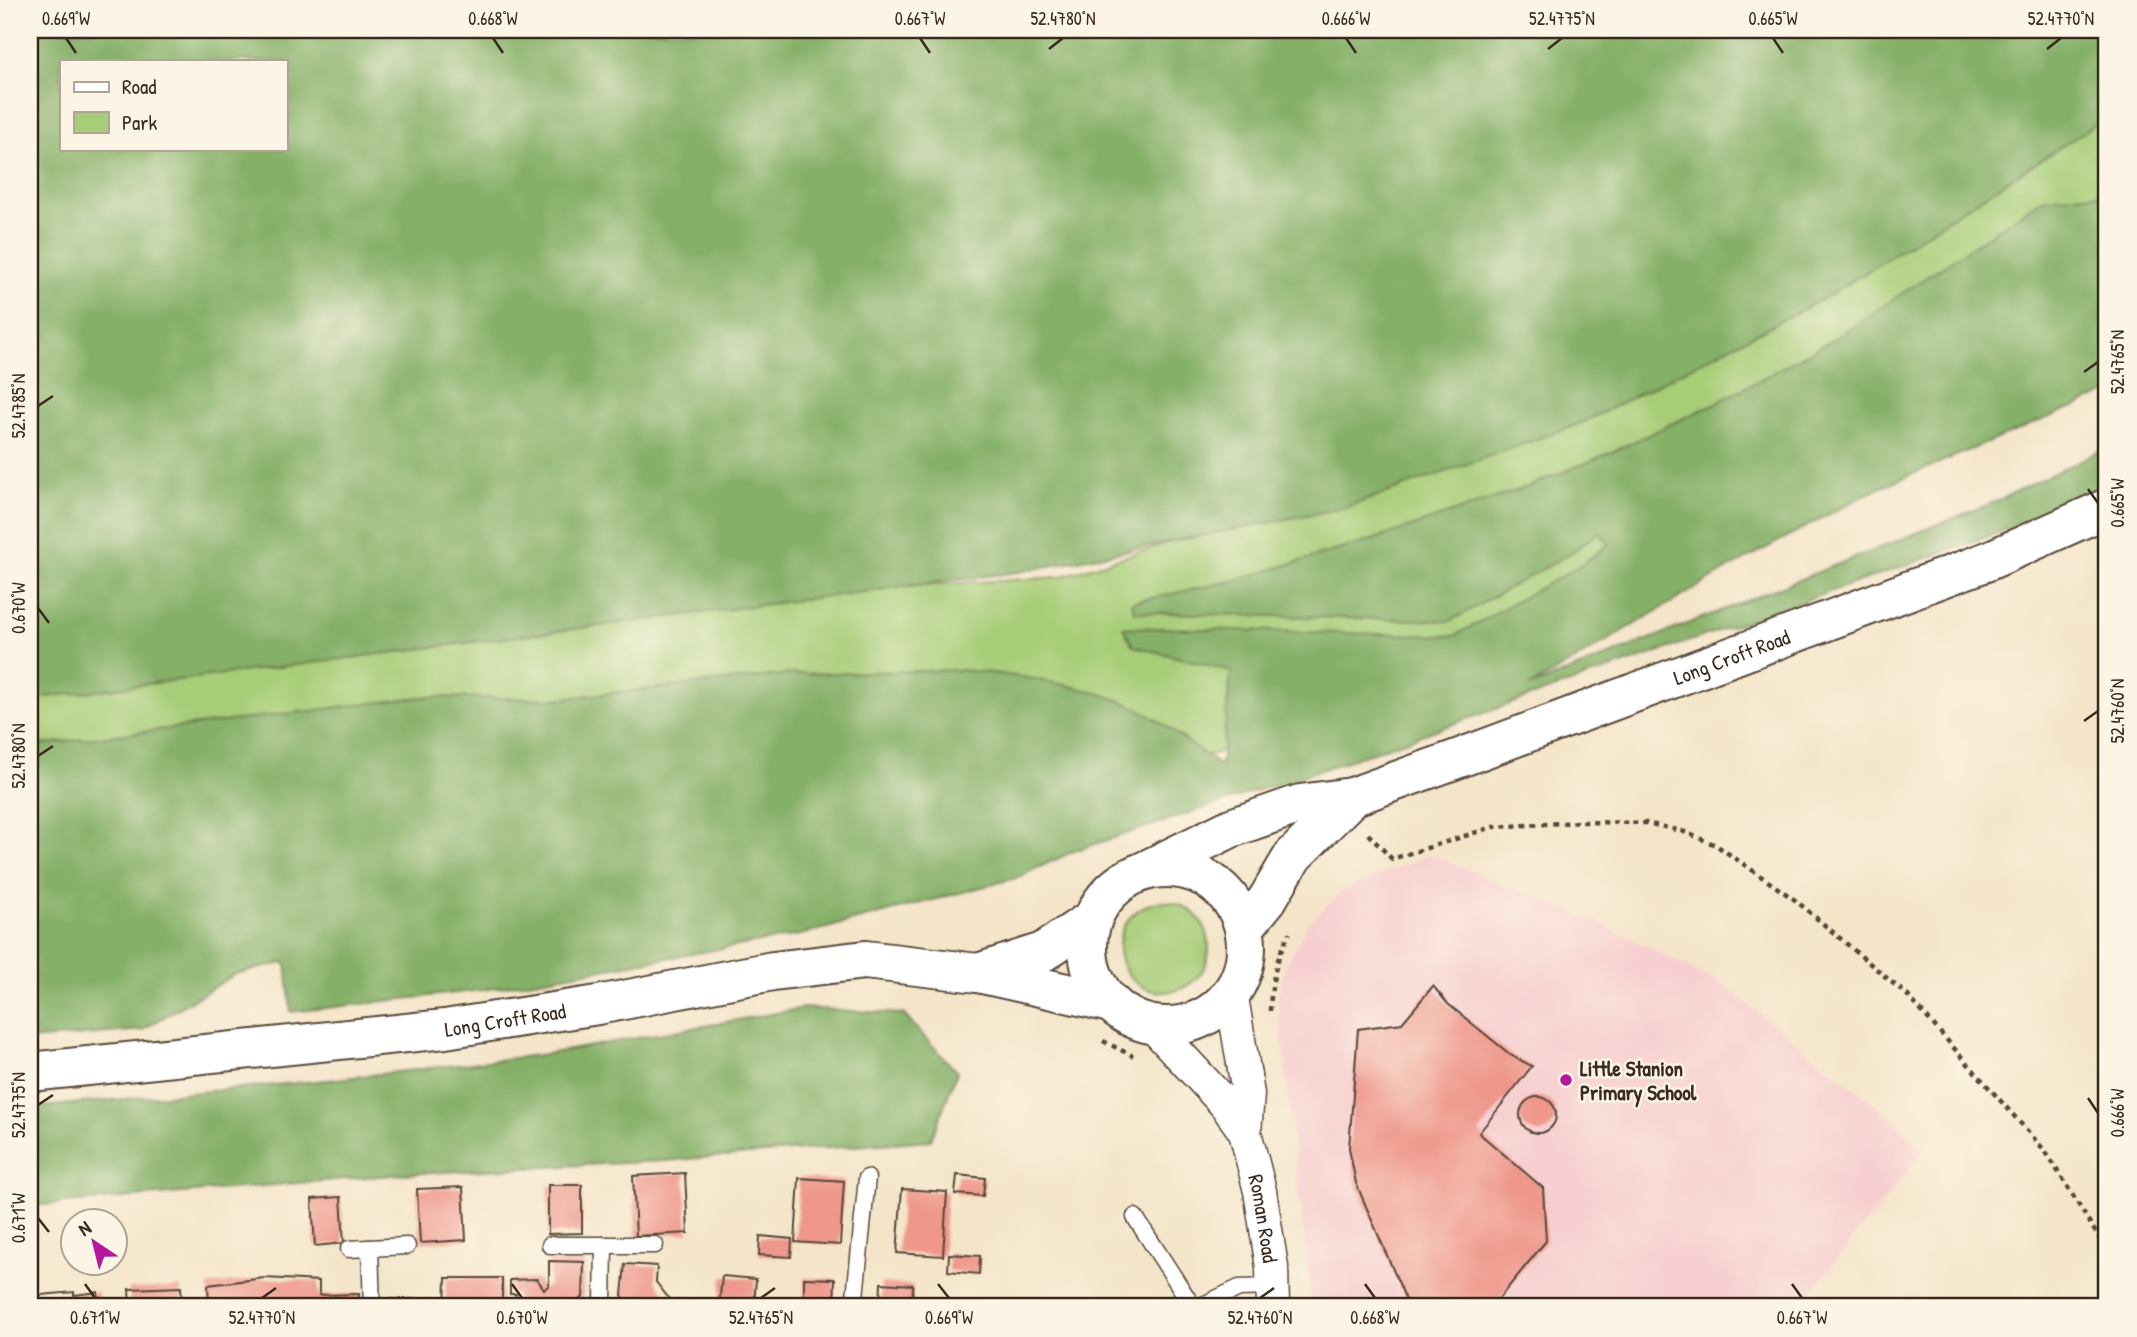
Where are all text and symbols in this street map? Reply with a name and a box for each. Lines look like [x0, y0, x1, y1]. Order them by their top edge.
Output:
text: 0.669°W [42, 6, 90, 31]
text: 0.668°W [468, 6, 518, 31]
text: 0.667°W [895, 6, 945, 31]
text: 52.4780°N [1030, 6, 1096, 31]
text: 0.666°W [1322, 6, 1370, 31]
text: 52.4775°N [1529, 6, 1595, 31]
text: 0.665°W [1748, 6, 1798, 31]
text: 52.4770°N [2028, 6, 2094, 31]
legend [60, 60, 287, 150]
text: Road [122, 72, 156, 101]
text: Park [122, 108, 157, 137]
text: 52.4765°N [2105, 330, 2130, 394]
text: 52.4785°N [6, 374, 31, 438]
text: 0.665°W [2105, 478, 2130, 528]
text: 0.670°W [6, 582, 31, 634]
street label: Long Croft Road [1669, 622, 1794, 692]
text: 52.4760°N [2105, 679, 2130, 743]
text: 52.4780°N [6, 723, 31, 789]
street label: Long Croft Road [442, 996, 568, 1043]
place label: Little Stanion Primary School [1580, 1054, 1697, 1108]
text: 52.4775°N [6, 1072, 31, 1138]
marker: Little Stanion Primary School [1558, 1072, 1574, 1088]
text: 0.666°W [2105, 1089, 2130, 1137]
street label: Roman Road [1242, 1171, 1286, 1265]
text: 0.671°W [6, 1193, 31, 1243]
north arrow [60, 1208, 130, 1278]
text: N [73, 1215, 96, 1242]
text: 0.671°W [70, 1305, 120, 1330]
text: 52.4770°N [229, 1305, 295, 1330]
text: 0.670°W [496, 1305, 548, 1330]
text: 52.4765°N [729, 1305, 793, 1330]
text: 0.669°W [925, 1305, 973, 1330]
text: 52.4760°N [1228, 1305, 1292, 1330]
text: 0.668°W [1350, 1305, 1400, 1330]
text: 0.667°W [1777, 1305, 1827, 1330]

